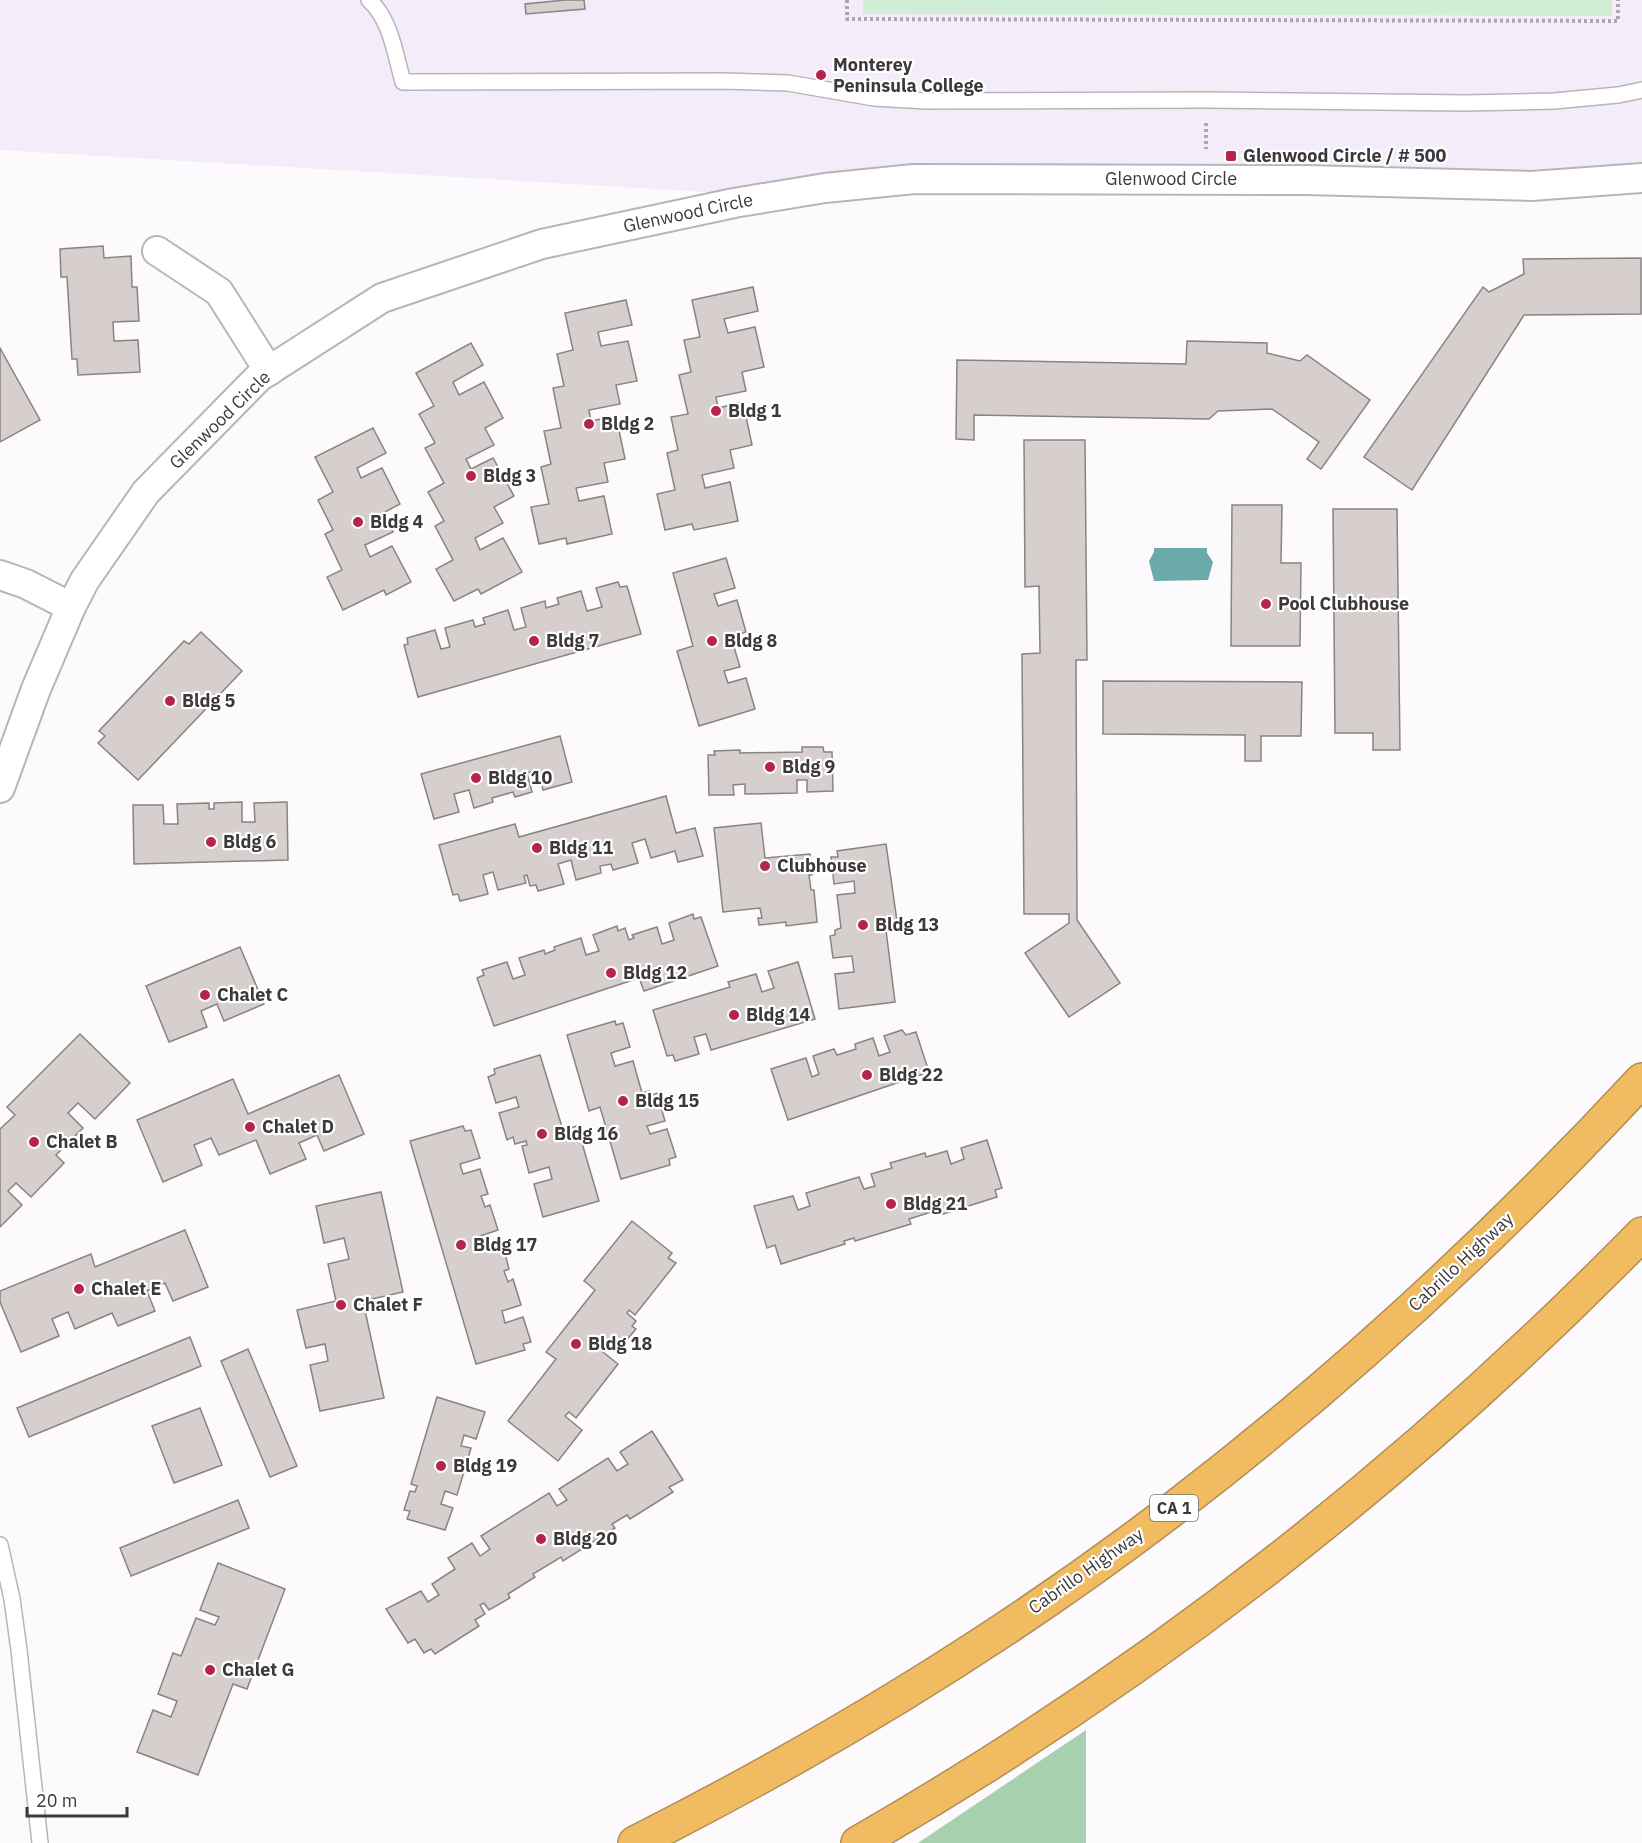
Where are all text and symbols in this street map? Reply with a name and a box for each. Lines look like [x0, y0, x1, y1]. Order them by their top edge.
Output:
place label: Monterey Peninsula College [833, 53, 984, 97]
marker: Monterey Peninsula College [814, 68, 828, 82]
place label: Glenwood Circle / # 500 [1243, 144, 1447, 167]
marker: Glenwood Circle / # 500 [1224, 149, 1238, 163]
street label: Glenwood Circle [1105, 167, 1237, 190]
street label: Glenwood Circle [621, 188, 755, 237]
street label: Glenwood Circle [164, 365, 275, 474]
place label: Bldg 1 [728, 399, 782, 422]
marker: Bldg 1 [709, 404, 723, 418]
place label: Bldg 2 [601, 412, 654, 435]
marker: Bldg 2 [582, 417, 596, 431]
place label: Bldg 3 [483, 464, 536, 487]
marker: Bldg 3 [464, 469, 478, 483]
place label: Bldg 4 [370, 510, 424, 533]
marker: Bldg 4 [351, 515, 365, 529]
place label: Pool Clubhouse [1278, 592, 1409, 615]
marker: Pool Clubhouse [1259, 597, 1273, 611]
place label: Bldg 7 [546, 629, 599, 652]
place label: Bldg 8 [724, 629, 778, 652]
marker: Bldg 7 [527, 634, 541, 648]
marker: Bldg 8 [705, 634, 719, 648]
place label: Bldg 5 [182, 689, 236, 712]
marker: Bldg 5 [163, 694, 177, 708]
place label: Bldg 9 [782, 755, 836, 778]
marker: Bldg 9 [763, 760, 777, 774]
place label: Bldg 10 [488, 766, 552, 789]
marker: Bldg 10 [469, 771, 483, 785]
place label: Bldg 6 [223, 830, 277, 853]
marker: Bldg 6 [204, 835, 218, 849]
place label: Bldg 11 [549, 836, 613, 859]
marker: Bldg 11 [530, 841, 544, 855]
place label: Clubhouse [777, 854, 867, 877]
marker: Clubhouse [758, 859, 772, 873]
place label: Bldg 13 [875, 913, 939, 936]
marker: Bldg 13 [856, 918, 870, 932]
place label: Bldg 12 [623, 961, 687, 984]
marker: Bldg 12 [604, 966, 618, 980]
place label: Chalet C [217, 983, 288, 1006]
marker: Chalet C [198, 988, 212, 1002]
place label: Bldg 14 [746, 1003, 810, 1026]
marker: Bldg 14 [727, 1008, 741, 1022]
place label: Bldg 22 [879, 1063, 943, 1086]
marker: Bldg 22 [860, 1068, 874, 1082]
place label: Bldg 15 [635, 1089, 699, 1112]
marker: Bldg 15 [616, 1094, 630, 1108]
place label: Chalet D [262, 1115, 334, 1138]
marker: Chalet D [243, 1120, 257, 1134]
place label: Bldg 16 [554, 1122, 618, 1145]
marker: Bldg 16 [535, 1127, 549, 1141]
place label: Chalet B [46, 1130, 117, 1153]
marker: Chalet B [27, 1135, 41, 1149]
place label: Bldg 21 [903, 1192, 967, 1215]
marker: Bldg 21 [884, 1197, 898, 1211]
street label: Cabrillo Highway [1403, 1207, 1518, 1316]
place label: Bldg 17 [473, 1233, 537, 1256]
marker: Bldg 17 [454, 1238, 468, 1252]
place label: Chalet E [91, 1277, 161, 1300]
marker: Chalet E [72, 1282, 86, 1296]
place label: Chalet F [353, 1293, 423, 1316]
marker: Chalet F [334, 1298, 348, 1312]
place label: Bldg 18 [588, 1332, 652, 1355]
marker: Bldg 18 [569, 1337, 583, 1351]
place label: Bldg 19 [453, 1454, 517, 1477]
marker: Bldg 19 [434, 1459, 448, 1473]
road number: CA 1 [1150, 1495, 1198, 1521]
street label: Cabrillo Highway [1024, 1522, 1148, 1619]
place label: Bldg 20 [553, 1527, 617, 1550]
marker: Bldg 20 [534, 1532, 548, 1546]
place label: Chalet G [222, 1658, 294, 1681]
marker: Chalet G [203, 1663, 217, 1677]
scale bar [27, 1780, 128, 1818]
text: 20 m [36, 1789, 78, 1812]

